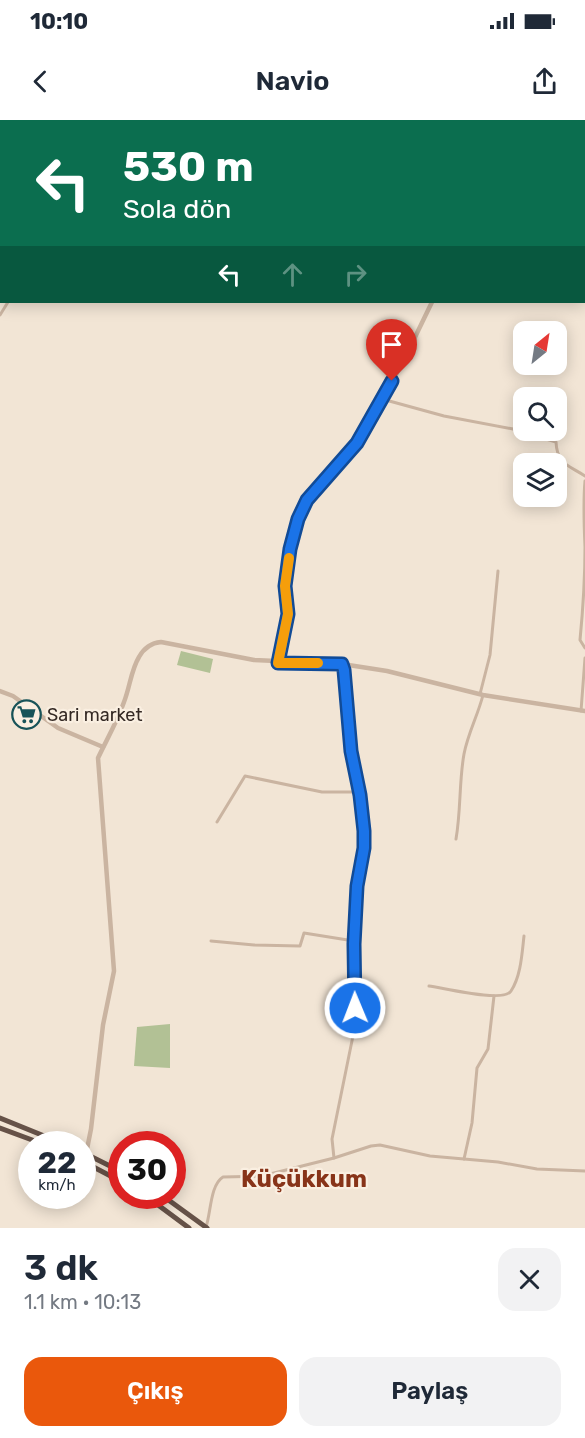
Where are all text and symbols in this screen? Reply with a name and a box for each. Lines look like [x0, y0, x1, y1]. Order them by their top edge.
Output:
text: 10:10 [30, 8, 88, 35]
icon: back [24, 65, 57, 98]
text: Navio [256, 65, 329, 97]
icon: share [528, 65, 561, 98]
text: 530 m [123, 142, 254, 192]
icon: left [24, 144, 102, 222]
text: Sola dön [123, 193, 231, 225]
icon: left [213, 258, 246, 291]
icon: ahead [276, 258, 309, 291]
icon: right [339, 258, 372, 291]
pin [366, 319, 417, 381]
north arrow [513, 321, 567, 375]
map controls [513, 321, 567, 507]
icon: arrive [375, 328, 408, 361]
button: search [513, 387, 567, 441]
button: layers [513, 453, 567, 507]
supermarket icon: Sari market [10, 699, 42, 731]
place label: Sari market [47, 704, 142, 726]
position arrow [323, 976, 387, 1040]
speed limit sign: 30 [108, 1131, 186, 1209]
text: 22 [38, 1145, 77, 1181]
district label: Küçükkum [241, 1165, 367, 1193]
text: km/h [38, 1176, 76, 1194]
text: 3 dk [24, 1246, 98, 1289]
button: close [498, 1248, 561, 1311]
text: 1.1 km · 10:13 [24, 1290, 141, 1314]
button: Çıkış [24, 1357, 287, 1426]
button: Paylaş [299, 1357, 561, 1426]

